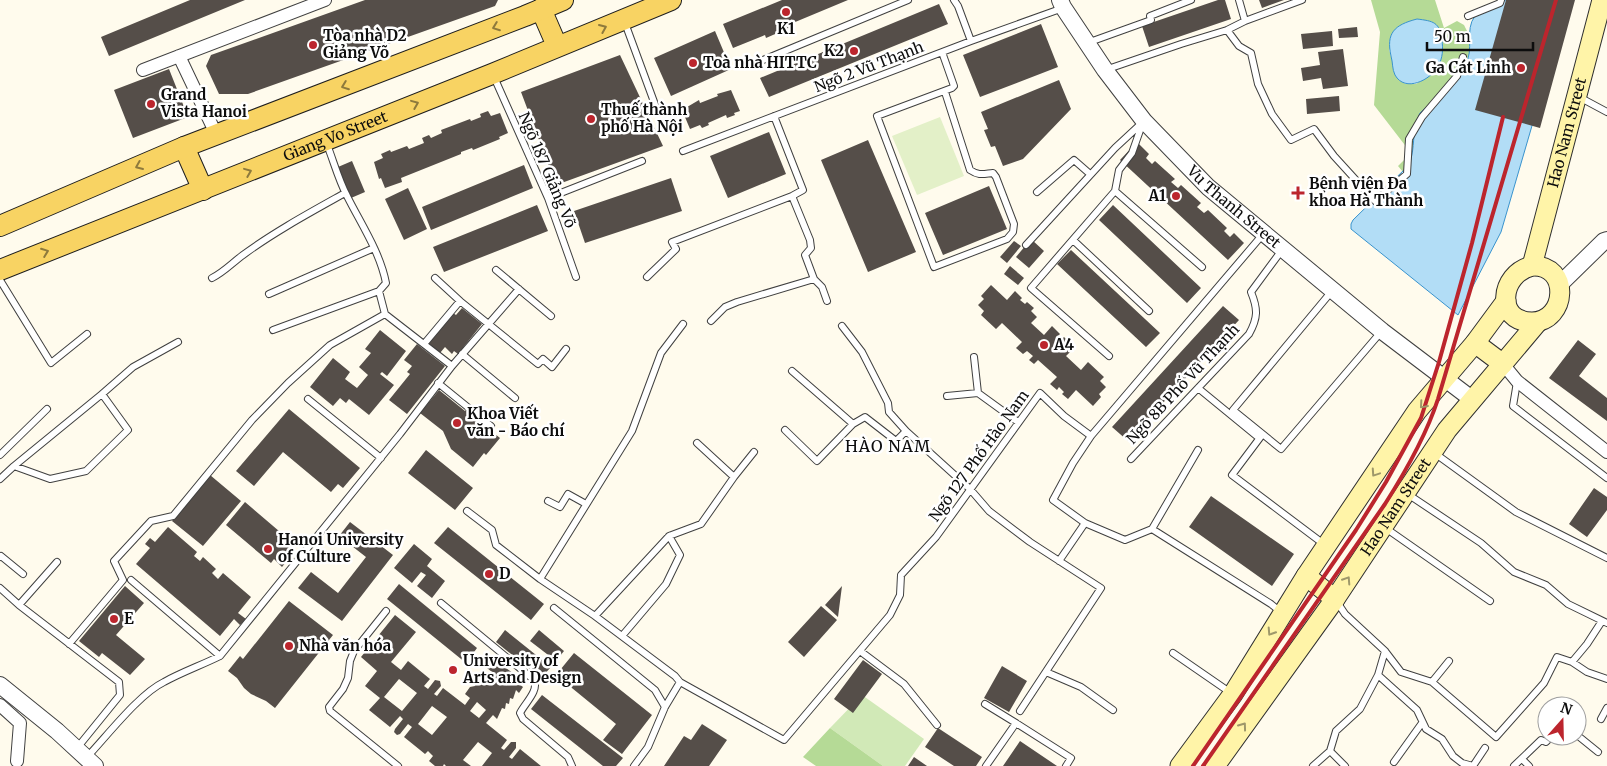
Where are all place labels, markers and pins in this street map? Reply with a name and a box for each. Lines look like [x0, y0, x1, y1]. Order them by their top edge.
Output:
marker: K1 [780, 6, 792, 18]
place label: K1 [777, 19, 795, 38]
place label: Tòa nhà D2 Giảng Võ [323, 26, 407, 62]
marker: Tòa nhà D2 Giảng Võ [307, 39, 319, 51]
place label: K2 [824, 41, 844, 60]
marker: K2 [848, 45, 860, 57]
place label: Toà nhà HITTC [703, 53, 817, 72]
marker: Toà nhà HITTC [687, 57, 699, 69]
place label: Ga Cát Linh [1426, 58, 1511, 77]
marker: Ga Cát Linh [1515, 62, 1527, 74]
place label: Grand Vista Hanoi [160, 85, 247, 121]
marker: Grand Vista Hanoi [145, 98, 157, 110]
place label: Thuế thành phố Hà Nội [601, 99, 687, 136]
marker: Thuế thành phố Hà Nội [585, 113, 597, 125]
place label: Bệnh viện Đa khoa Hà Thành [1309, 174, 1423, 210]
place label: A1 [1147, 186, 1166, 205]
marker: Bệnh viện Đa khoa Hà Thành [1291, 186, 1305, 200]
marker: A1 [1170, 190, 1182, 202]
place label: A4 [1053, 335, 1074, 354]
marker: A4 [1038, 339, 1050, 351]
place label: Khoa Viết văn - Báo chí [466, 403, 565, 440]
marker: Khoa Viết văn - Báo chí [451, 417, 463, 429]
place label: Hanoi University of Culture [278, 530, 403, 566]
marker: Hanoi University of Culture [262, 543, 274, 555]
place label: D [499, 564, 510, 583]
marker: D [483, 568, 495, 580]
place label: E [124, 609, 134, 628]
marker: E [108, 613, 120, 625]
place label: Nhà văn hóa [299, 636, 392, 655]
marker: Nhà văn hóa [283, 640, 295, 652]
place label: University of Arts and Design [462, 651, 582, 687]
marker: University of Arts and Design [447, 664, 459, 676]

